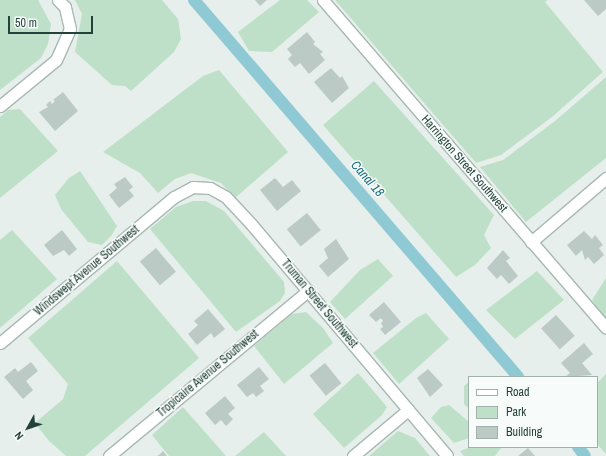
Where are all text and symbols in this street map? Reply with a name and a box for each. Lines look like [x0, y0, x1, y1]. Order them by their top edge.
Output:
scale bar [10, 8, 95, 34]
text: 50 m [15, 15, 37, 31]
street label: Harrington Street Southwest [418, 112, 510, 216]
water label: Canal 18 [347, 158, 387, 200]
street label: Windswept Avenue Southwest [31, 223, 143, 319]
street label: Truman Street Southwest [278, 257, 360, 351]
street label: Tropicaire Avenue Southwest [154, 327, 262, 421]
legend [468, 376, 598, 448]
text: Road [506, 384, 530, 400]
text: Park [506, 404, 526, 420]
north arrow [8, 408, 48, 448]
text: Building [506, 424, 542, 440]
text: N [11, 429, 26, 443]

